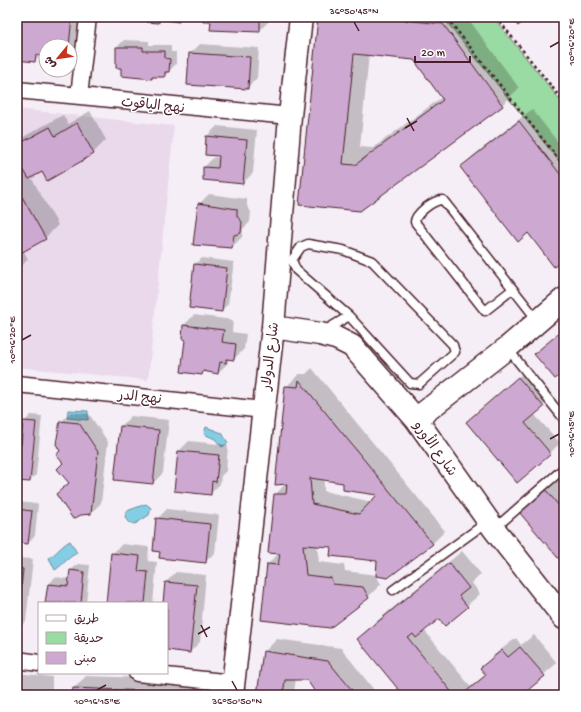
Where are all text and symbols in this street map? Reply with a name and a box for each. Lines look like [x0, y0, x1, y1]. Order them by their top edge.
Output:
text: 36°50'45"N [329, 6, 379, 18]
text: 10°16'20"E [566, 18, 578, 66]
north arrow [38, 38, 78, 78]
scale bar [415, 38, 470, 64]
text: 20 m [421, 47, 446, 61]
text: ش [43, 54, 59, 70]
street label: نهج الياقوت [120, 95, 185, 118]
text: 10°16'20"E [7, 316, 19, 364]
street label: شارع الدولار [259, 321, 284, 392]
street label: نهج الدر [116, 388, 162, 409]
text: 10°16'15"E [566, 410, 578, 458]
street label: شارع الأورو [408, 416, 462, 480]
legend [38, 602, 168, 674]
text: طريق [74, 613, 99, 627]
text: حديقة [74, 633, 103, 647]
text: مبنى [74, 653, 97, 667]
text: 10°16'15"E [73, 696, 121, 708]
text: 36°50'50"N [211, 696, 262, 708]

